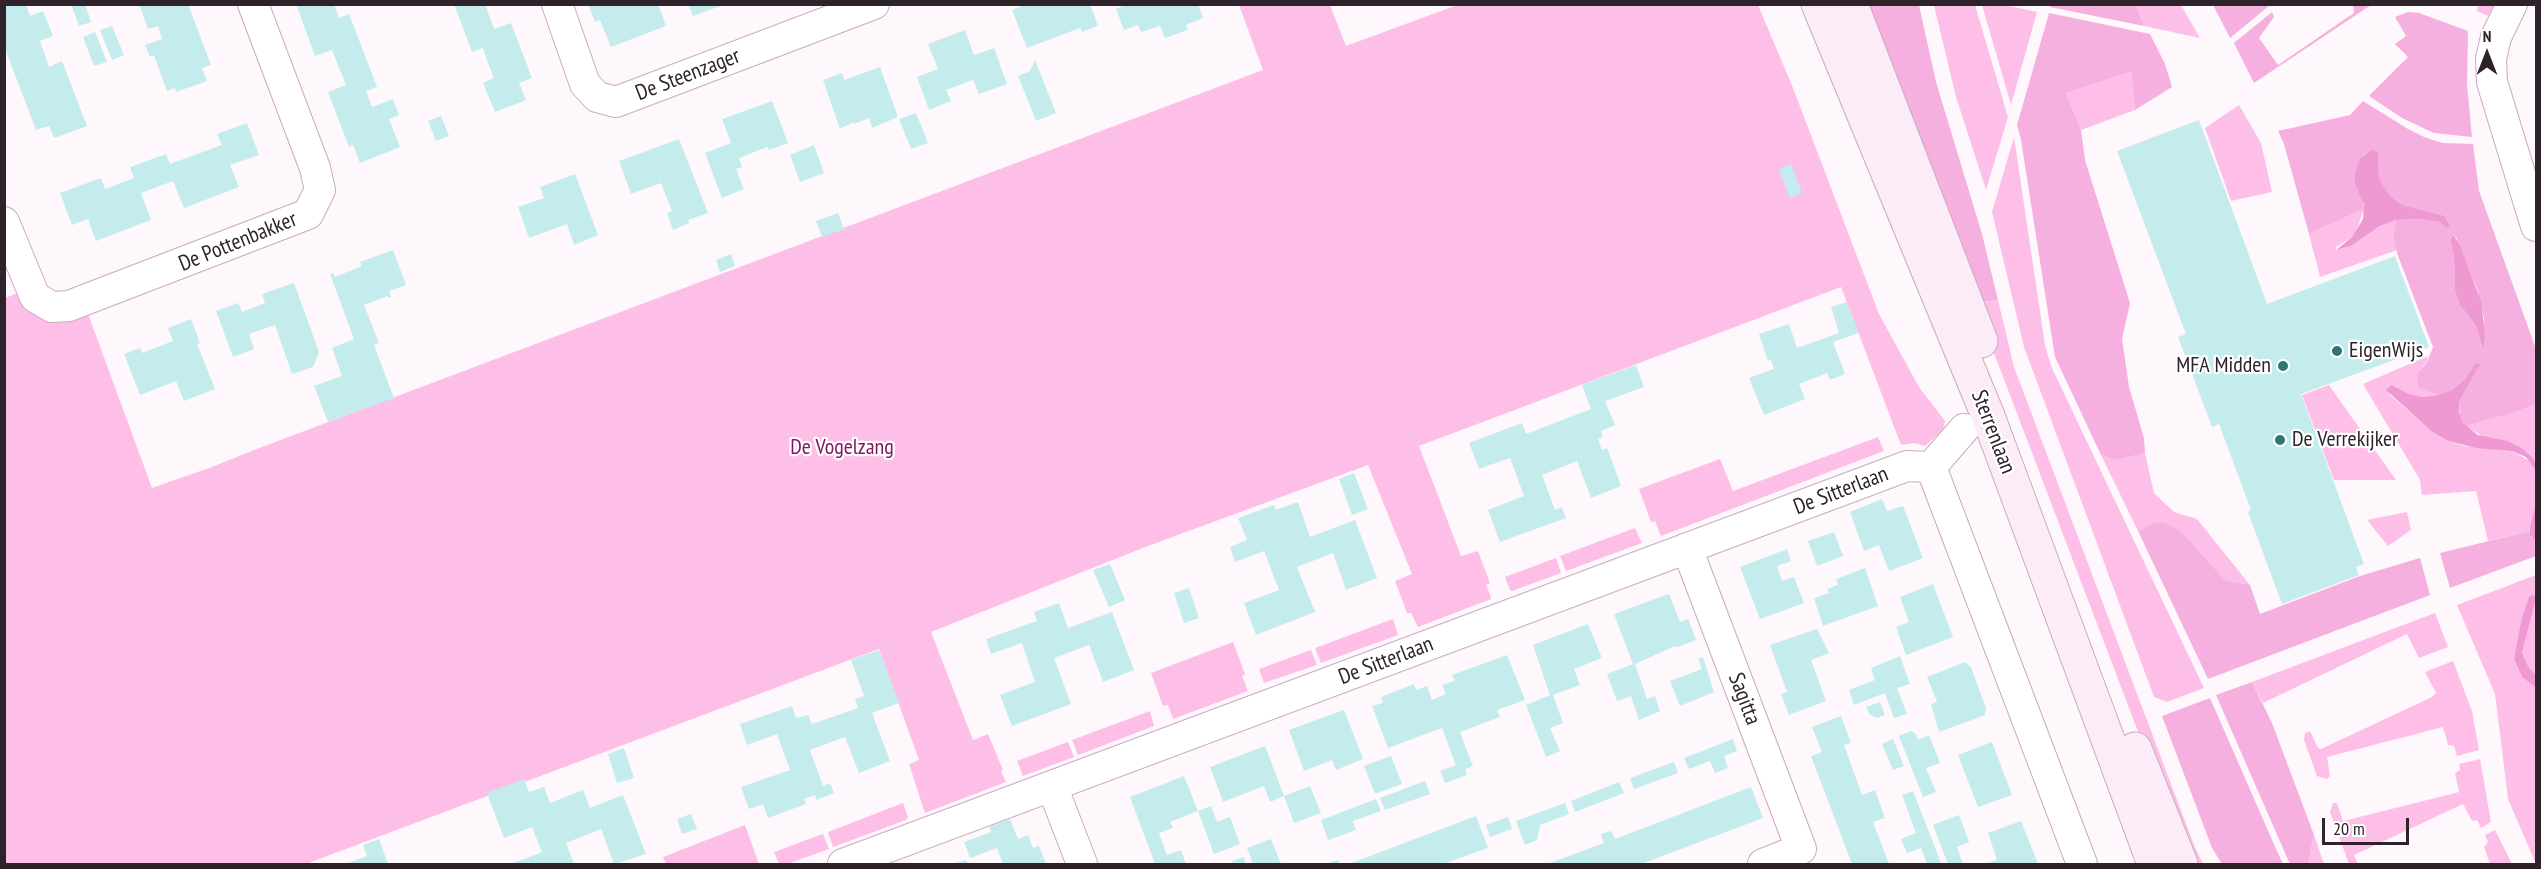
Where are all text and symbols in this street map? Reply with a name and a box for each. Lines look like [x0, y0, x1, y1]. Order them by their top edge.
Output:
north arrow [2457, 24, 2517, 84]
text: N [2483, 26, 2491, 46]
street label: De Steenzager [632, 43, 744, 107]
street label: De Pottenbakker [175, 206, 301, 278]
place label: EigenWijs [2349, 338, 2423, 364]
marker: EigenWijs [2330, 344, 2344, 358]
place label: MFA Midden [2176, 353, 2271, 379]
marker: MFA Midden [2276, 359, 2290, 373]
street label: Sterrenlaan [1965, 386, 2021, 478]
place label: De Verrekijker [2292, 427, 2398, 453]
marker: De Verrekijker [2273, 433, 2287, 447]
park label: De Vogelzang [790, 435, 894, 461]
street label: De Sitterlaan [1790, 461, 1892, 521]
street label: De Sitterlaan [1335, 631, 1437, 691]
street label: Sagitta [1722, 669, 1766, 729]
scale bar [2325, 806, 2412, 844]
text: 20 m [2333, 817, 2365, 840]

